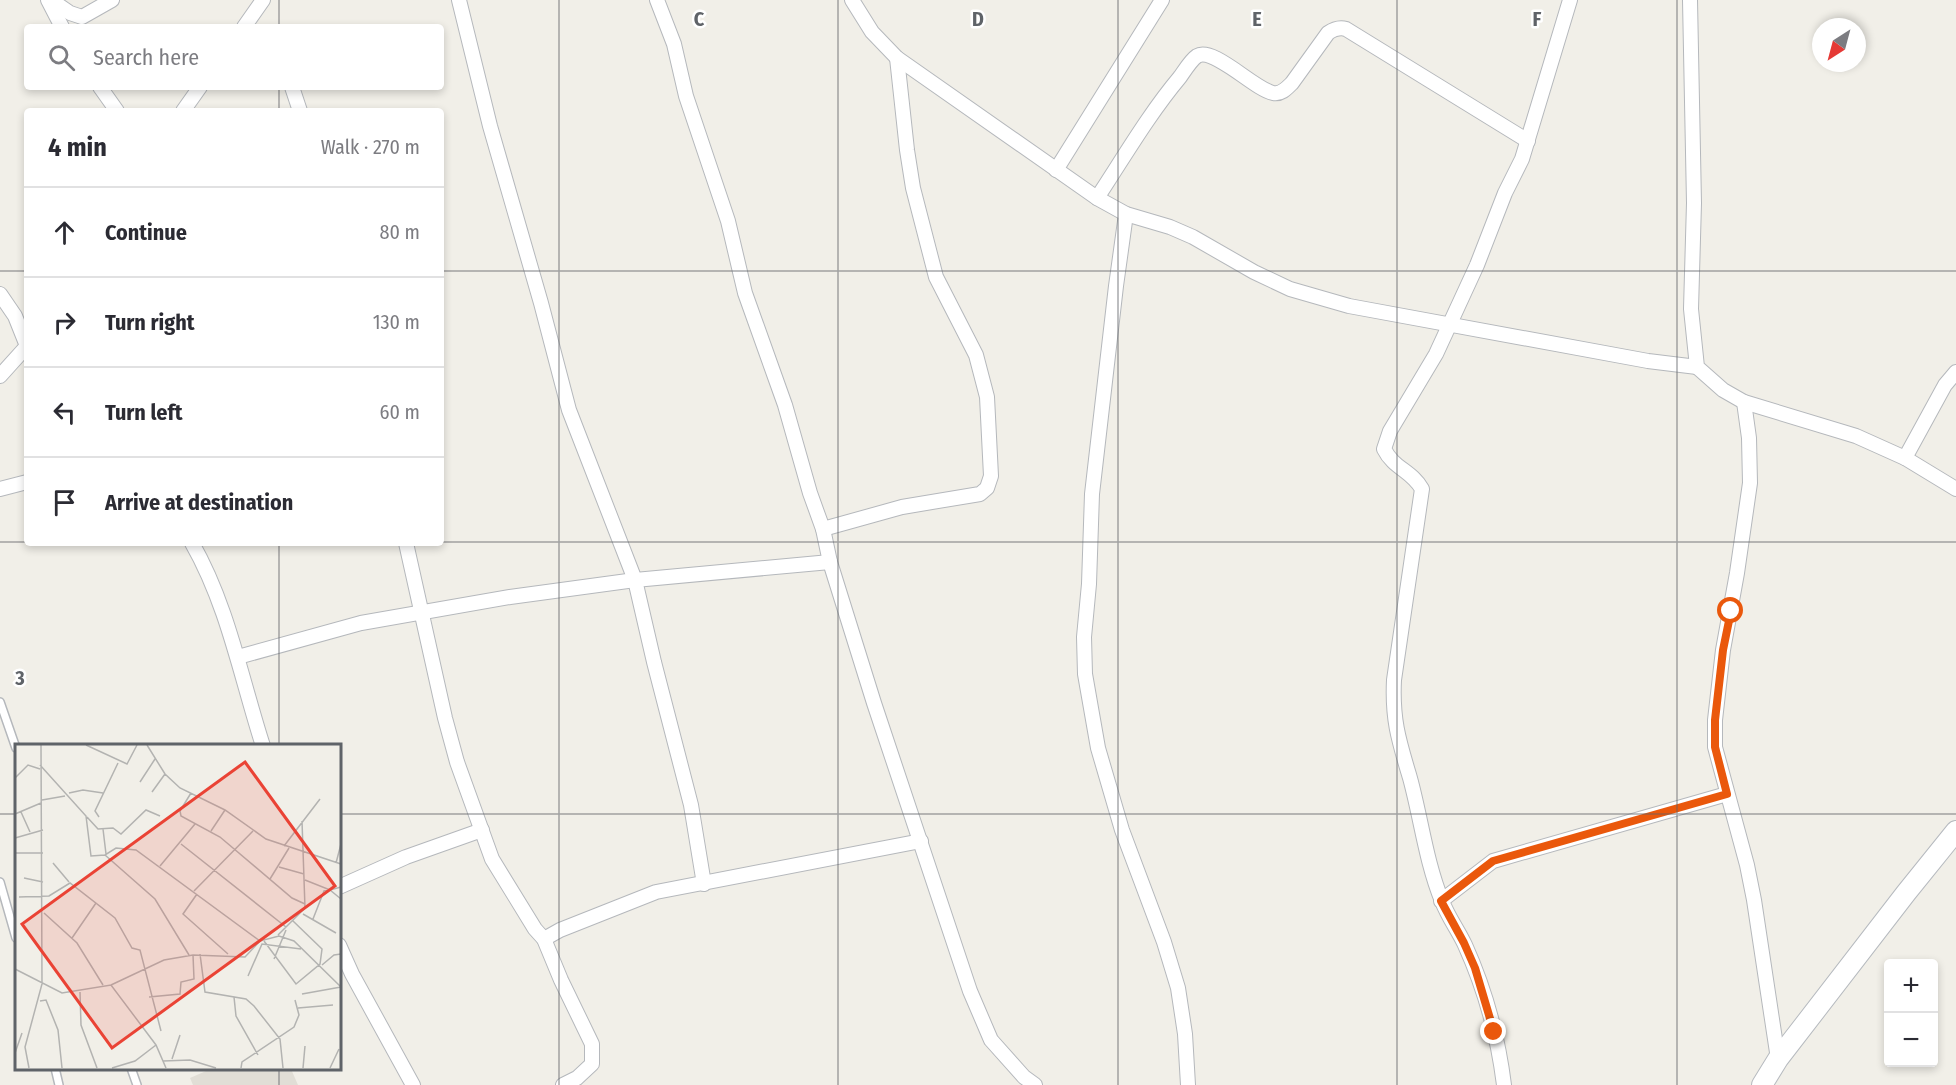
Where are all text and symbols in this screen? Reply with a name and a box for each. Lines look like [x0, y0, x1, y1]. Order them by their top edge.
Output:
text: C [694, 7, 705, 31]
text: D [972, 7, 984, 31]
text: E [1252, 7, 1262, 31]
text: F [1533, 7, 1542, 31]
north arrow [1812, 18, 1866, 72]
search box [24, 24, 444, 90]
icon: search [45, 41, 78, 74]
text: Search here [93, 44, 199, 71]
text: 4 min [48, 132, 107, 163]
text: Walk · 270 m [321, 135, 420, 159]
icon: ahead [48, 216, 81, 249]
text: Continue [105, 219, 187, 246]
text: 80 m [380, 220, 420, 244]
icon: right [48, 306, 81, 339]
text: Turn right [105, 309, 194, 336]
text: 130 m [373, 310, 420, 334]
icon: left [48, 396, 81, 429]
text: Turn left [105, 399, 183, 426]
text: 60 m [380, 400, 420, 424]
icon: arrive [48, 486, 81, 519]
text: Arrive at destination [105, 489, 293, 516]
route start [1717, 597, 1743, 623]
text: 3 [14, 666, 25, 690]
inset map [15, 744, 340, 1070]
map controls [1884, 959, 1938, 1067]
button: + [1884, 959, 1938, 1013]
button: − [1884, 1013, 1938, 1067]
route end [1480, 1018, 1506, 1044]

